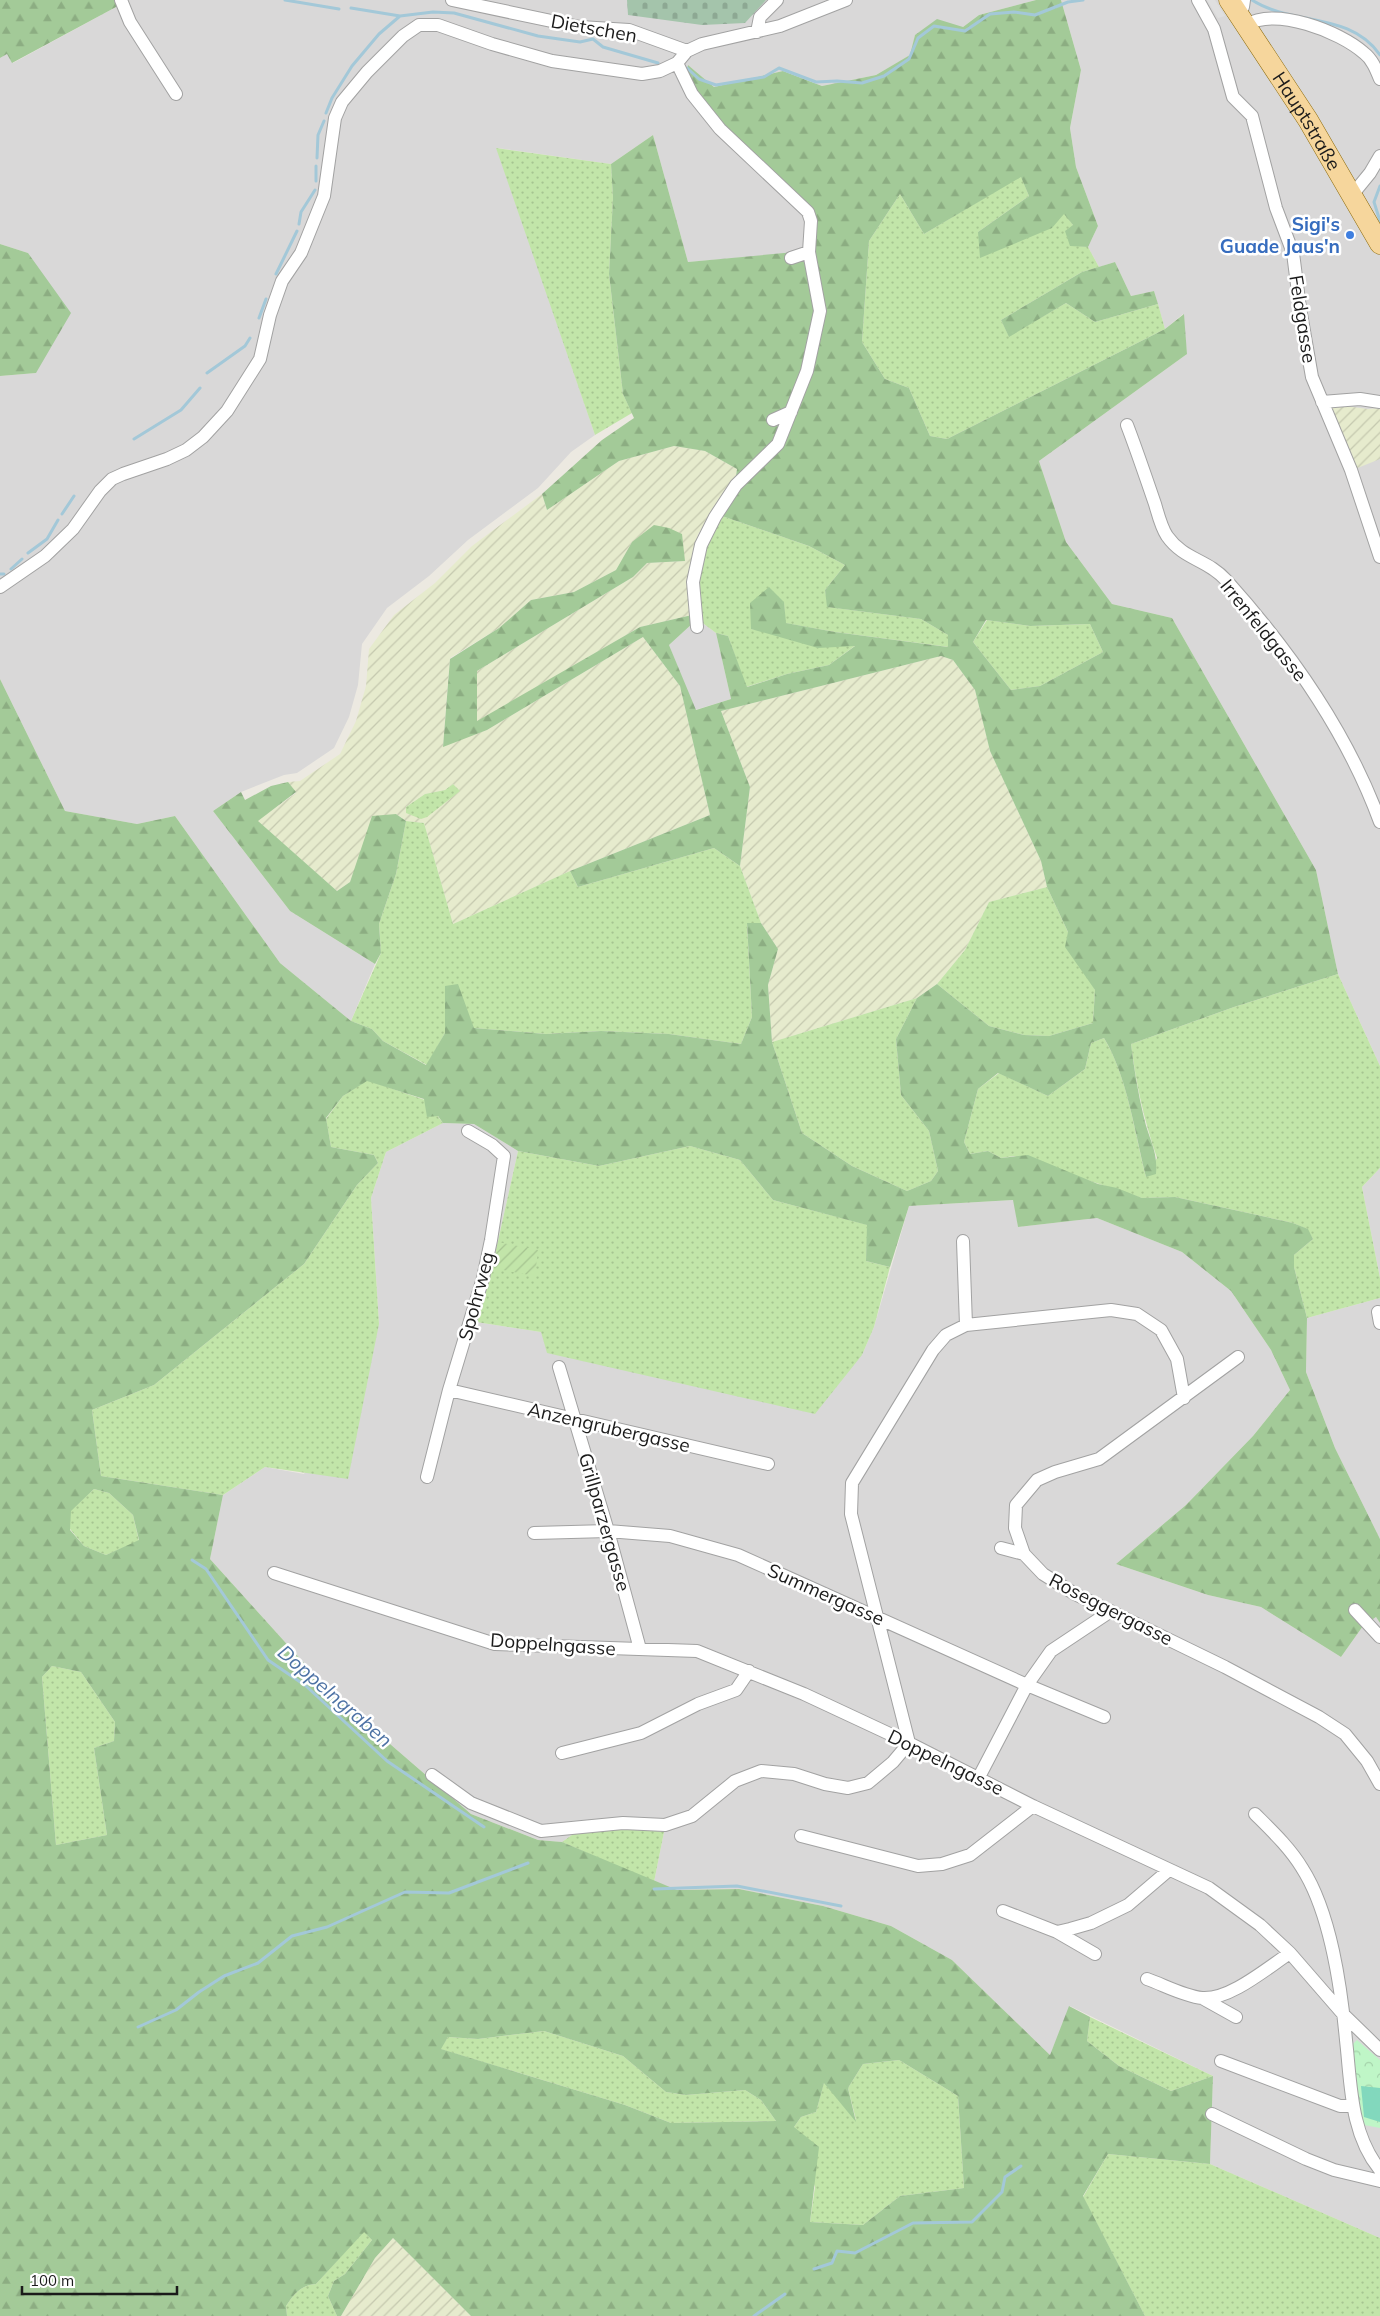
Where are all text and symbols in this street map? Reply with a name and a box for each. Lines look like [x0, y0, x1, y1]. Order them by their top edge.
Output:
street label: Dietschen [549, 9, 639, 47]
street label: Hauptstraße [1267, 67, 1347, 175]
place label: Sigi's Guade Jaus'n [1220, 212, 1340, 258]
marker: Sigi's Guade Jaus'n [1344, 229, 1356, 241]
street label: Feldgasse [1284, 273, 1322, 365]
street label: Irrenfeldgasse [1215, 574, 1313, 686]
street label: Spohrweg [453, 1249, 499, 1343]
street label: Anzengrubergasse [525, 1397, 693, 1457]
street label: Grillparzergasse [574, 1450, 636, 1594]
street label: Summergasse [764, 1558, 888, 1630]
street label: Roseggergasse [1045, 1568, 1177, 1650]
street label: Doppelngasse [489, 1628, 617, 1660]
water label: Doppelngraben [273, 1639, 398, 1752]
street label: Doppelngasse [884, 1724, 1008, 1800]
scale bar [22, 2264, 178, 2296]
text: 100 m [30, 2271, 74, 2290]

